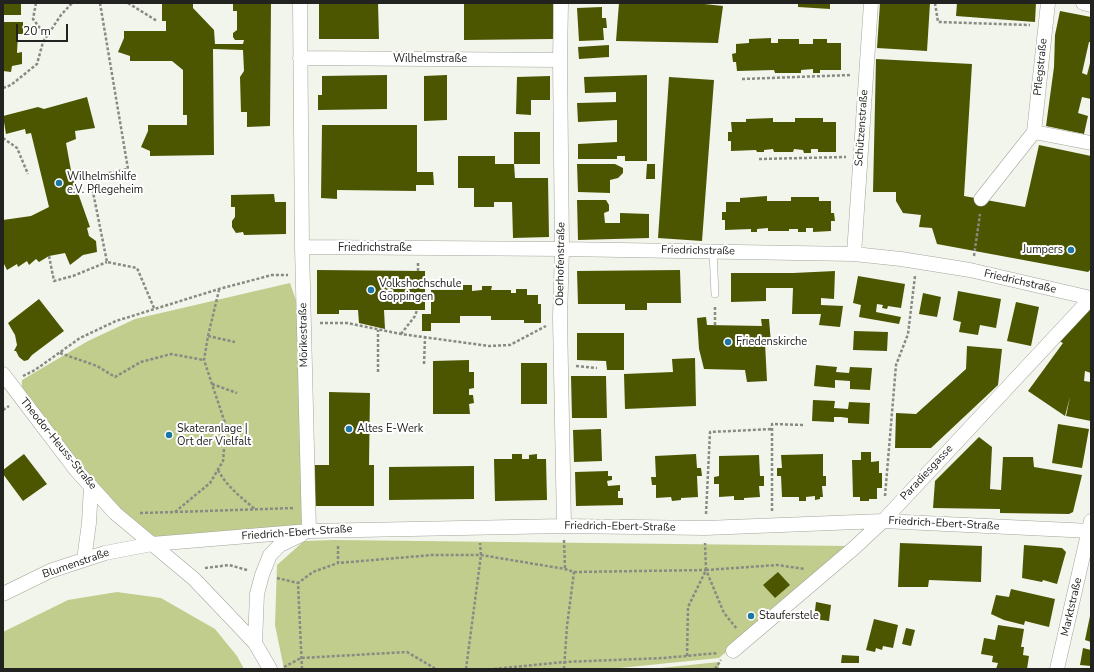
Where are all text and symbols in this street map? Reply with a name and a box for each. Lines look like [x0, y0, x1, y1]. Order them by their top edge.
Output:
scale bar [18, 16, 70, 42]
text: 20 m [23, 23, 51, 39]
street label: Pflegstraße [1031, 38, 1051, 96]
street label: Wilhelmstraße [393, 52, 467, 66]
street label: Schützenstraße [853, 89, 871, 167]
place label: Wilhelmshilfe e.V. Pflegeheim [67, 170, 143, 196]
marker: Wilhelmshilfe e.V. Pflegeheim [54, 178, 64, 188]
street label: Oberhofenstraße [554, 222, 568, 306]
street label: Friedrichstraße [338, 241, 412, 255]
place label: Jumpers [1022, 243, 1063, 257]
street label: Friedrichstraße [661, 244, 735, 258]
marker: Jumpers [1066, 245, 1076, 255]
street label: Friedrichstraße [983, 267, 1057, 297]
place label: Volkshochschule Göppingen [379, 277, 462, 303]
marker: Volkshochschule Göppingen [366, 285, 376, 295]
street label: Mörikestraße [297, 303, 311, 367]
place label: Friedenskirche [736, 335, 807, 349]
marker: Friedenskirche [723, 337, 733, 347]
street label: Theodor-Heuss-Straße [17, 396, 99, 492]
place label: Skateranlage | Ort der Vielfalt [177, 422, 251, 448]
place label: Altes E-Werk [357, 422, 423, 436]
marker: Altes E-Werk [344, 424, 354, 434]
marker: Skateranlage | Ort der Vielfalt [164, 430, 174, 440]
street label: Paradiesgasse [898, 443, 956, 503]
street label: Friedrich-Ebert-Straße [888, 514, 1000, 534]
street label: Friedrich-Ebert-Straße [564, 519, 676, 535]
street label: Friedrich-Ebert-Straße [241, 523, 353, 543]
street label: Blumenstraße [41, 546, 111, 582]
street label: Marktstraße [1059, 576, 1085, 638]
place label: Stauferstele [759, 609, 819, 623]
marker: Stauferstele [746, 611, 756, 621]

